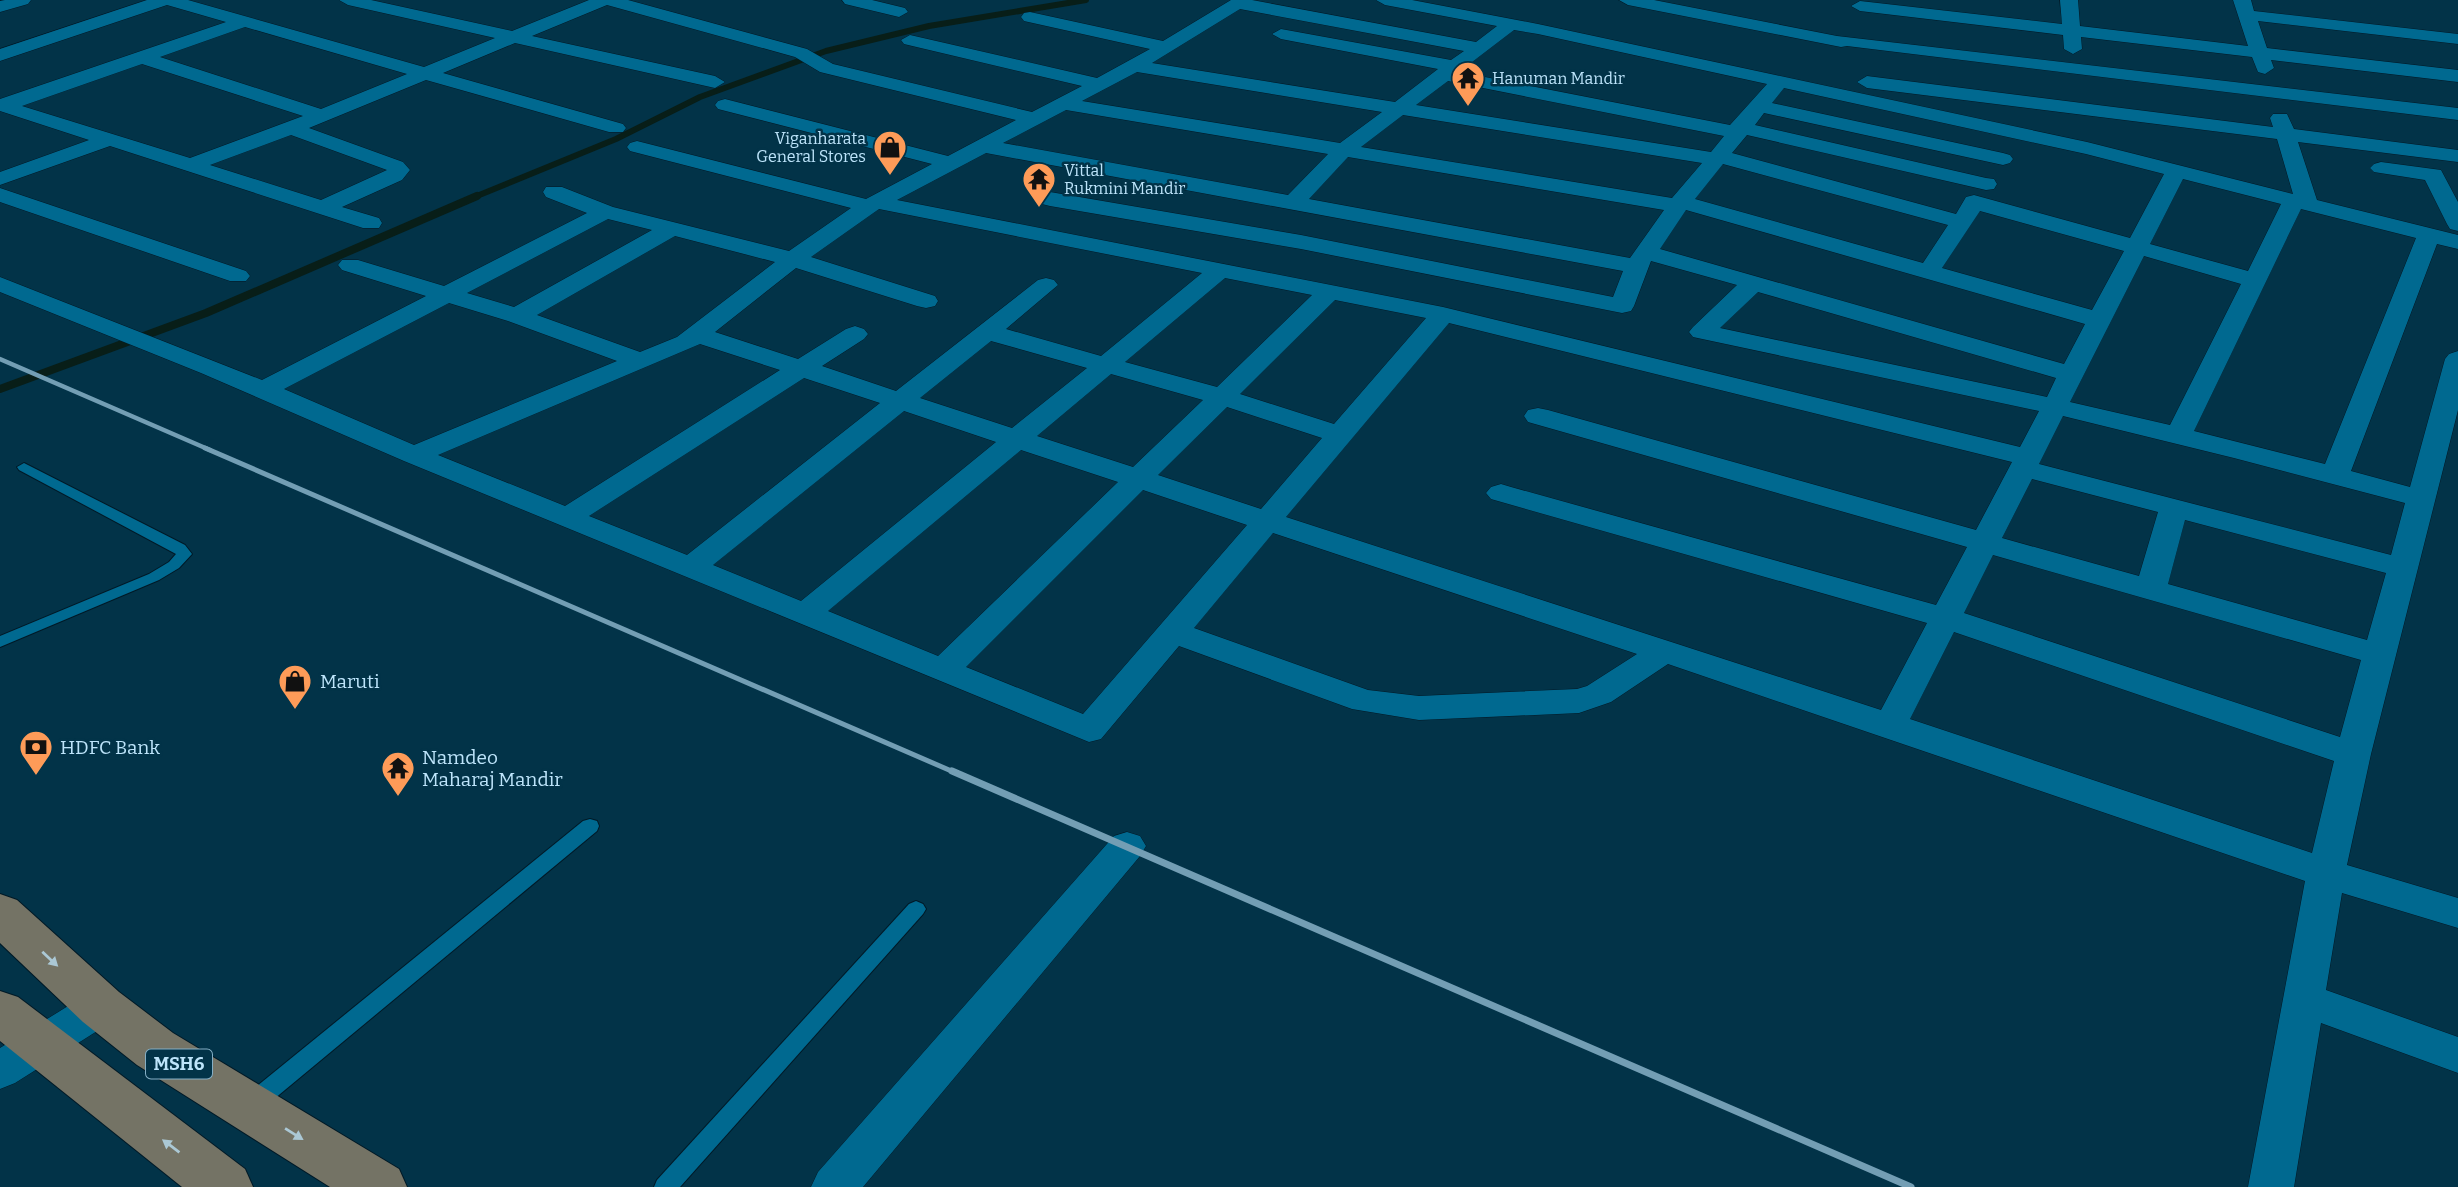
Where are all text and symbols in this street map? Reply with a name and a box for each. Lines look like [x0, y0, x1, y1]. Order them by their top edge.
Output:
temple icon: Hanuman Mandir [1449, 59, 1487, 108]
place label: Hanuman Mandir [1492, 69, 1625, 88]
shop icon: Viganharata General Stores [871, 128, 909, 177]
place label: Viganharata General Stores [756, 129, 866, 166]
temple icon: Vittal Rukmini Mandir [1020, 160, 1058, 209]
place label: Vittal Rukmini Mandir [1064, 161, 1185, 198]
shop icon: Maruti [276, 662, 314, 711]
place label: Maruti [320, 670, 380, 693]
bank icon: HDFC Bank [17, 728, 55, 777]
place label: HDFC Bank [60, 736, 160, 759]
place label: Namdeo Maharaj Mandir [422, 746, 563, 791]
temple icon: Namdeo Maharaj Mandir [379, 749, 417, 798]
one-way arrow [41, 951, 58, 967]
road number: MSH6 [146, 1050, 212, 1078]
one-way arrow [284, 1128, 303, 1141]
one-way arrow [162, 1138, 180, 1153]

